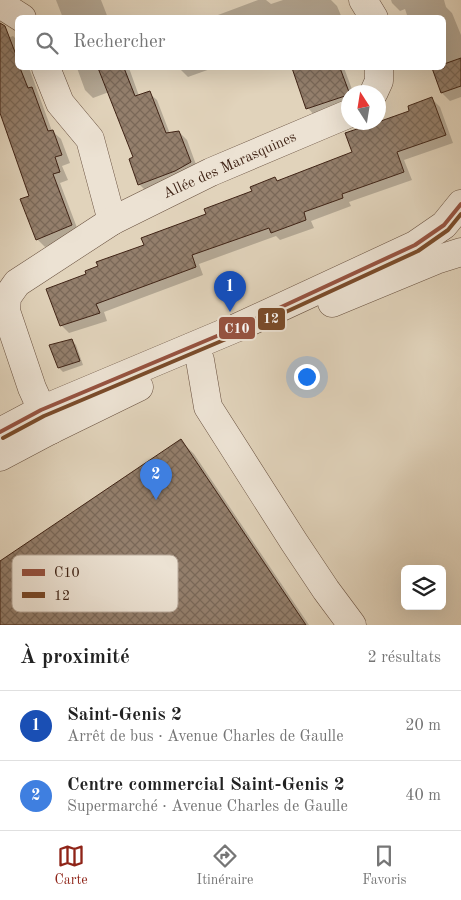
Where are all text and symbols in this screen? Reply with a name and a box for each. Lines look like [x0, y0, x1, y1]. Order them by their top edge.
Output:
search box [15, 15, 446, 70]
icon: search [33, 29, 61, 57]
text: Rechercher [73, 33, 166, 52]
north arrow [341, 85, 386, 130]
street label: Allée des Marasquines [161, 130, 299, 202]
pin: 1 [214, 271, 246, 312]
line badge: 12 [257, 307, 286, 331]
text: 12 [263, 312, 279, 326]
line badge: C10 [218, 316, 256, 340]
text: C10 [224, 322, 250, 336]
your location [294, 364, 320, 390]
pin: 2 [140, 459, 172, 500]
legend [12, 555, 178, 612]
map controls [401, 565, 446, 610]
button: layers [401, 565, 446, 610]
text: C10 [54, 566, 80, 580]
text: 12 [54, 589, 70, 603]
text: À proximité [20, 647, 130, 668]
text: 2 résultats [367, 650, 441, 666]
text: Saint-Genis 2 [67, 706, 182, 725]
text: 1 [31, 718, 41, 734]
text: 20 m [405, 718, 441, 734]
text: Arrêt de bus · Avenue Charles de Gaulle [67, 729, 344, 745]
text: Centre commercial Saint-Genis 2 [67, 776, 345, 795]
text: 2 [31, 788, 41, 804]
text: 40 m [405, 788, 441, 804]
text: Supermarché · Avenue Charles de Gaulle [67, 799, 348, 815]
tab: Carte [54, 842, 88, 889]
tab: Itinéraire [197, 842, 253, 889]
tab: Favoris [362, 842, 407, 889]

